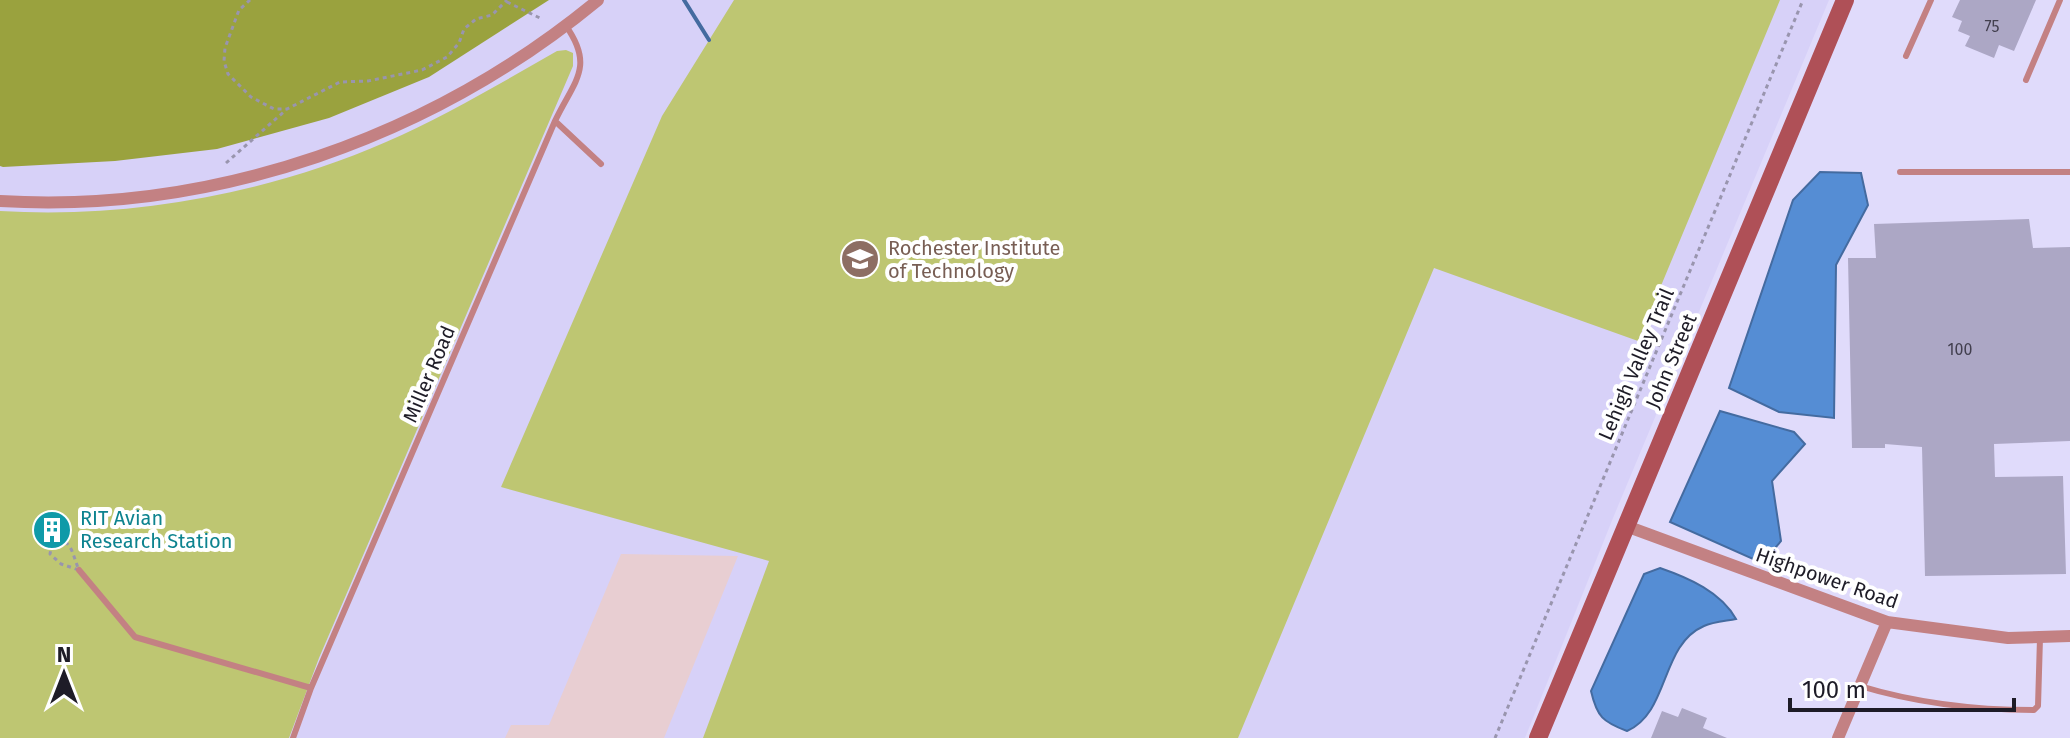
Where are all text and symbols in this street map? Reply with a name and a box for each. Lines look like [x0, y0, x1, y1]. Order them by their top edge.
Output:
house number: 75 [1985, 17, 1999, 36]
place label: Rochester Institute of Technology [888, 236, 1060, 283]
school or university icon: Rochester Institute of Technology [839, 238, 881, 280]
street label: Lehigh Valley Trail [1593, 284, 1679, 444]
street label: John Street [1640, 309, 1702, 412]
street label: Miller Road [398, 322, 460, 426]
house number: 100 [1948, 340, 1972, 359]
place label: RIT Avian Research Station [80, 506, 232, 553]
building icon: RIT Avian Research Station [31, 509, 73, 551]
street label: Highpower Road [1753, 542, 1901, 614]
north arrow [24, 634, 104, 714]
text: N [57, 641, 71, 668]
scale bar [1790, 662, 2014, 712]
text: 100 m [1802, 676, 1866, 704]

